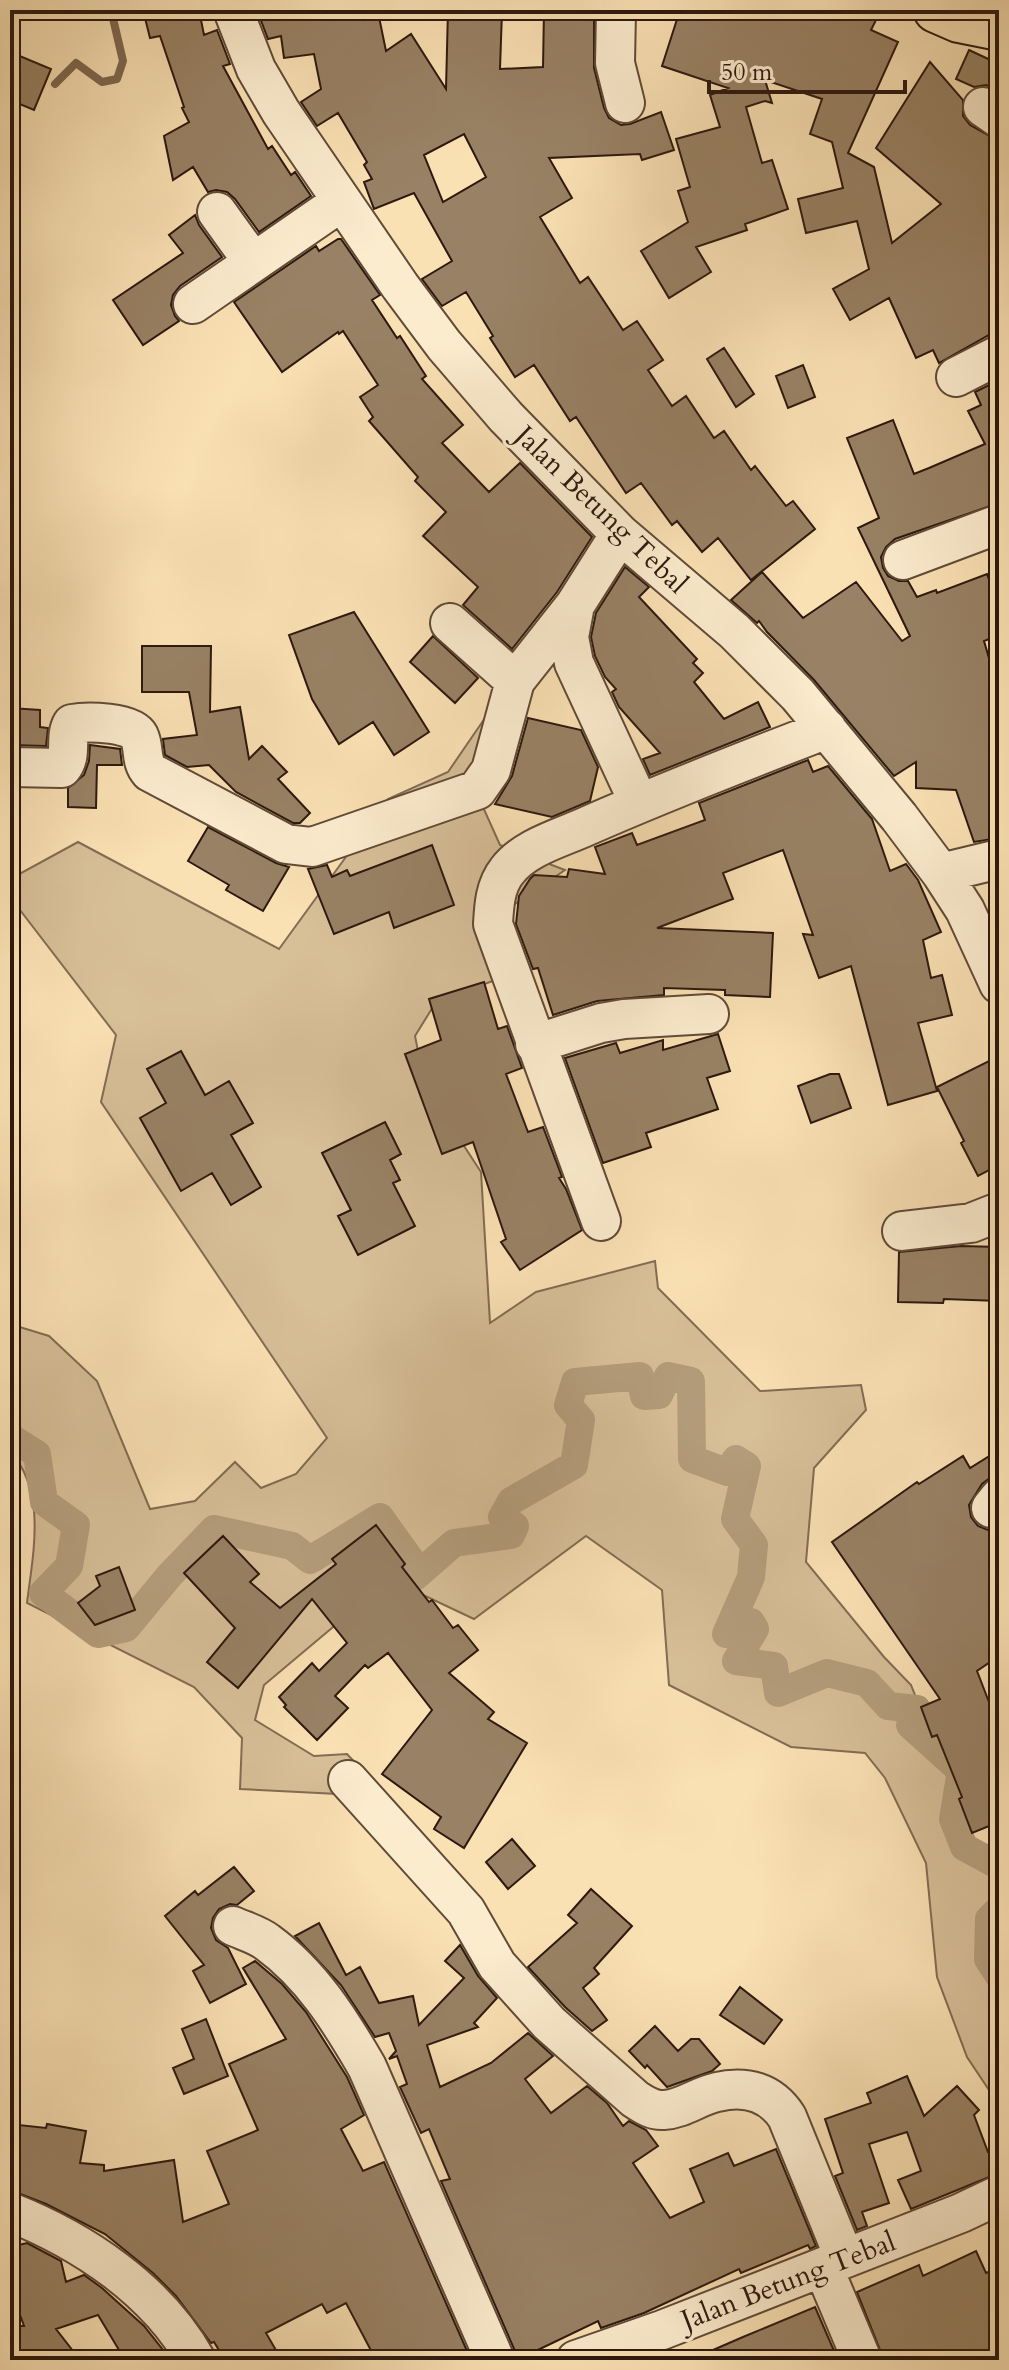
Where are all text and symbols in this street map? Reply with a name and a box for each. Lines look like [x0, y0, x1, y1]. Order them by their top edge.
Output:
scale bar [709, 44, 905, 94]
text: 50 m [721, 56, 773, 89]
street label: Jalan Betung Tebal [504, 414, 696, 602]
street label: Jalan Betung Tebal [672, 2223, 901, 2341]

